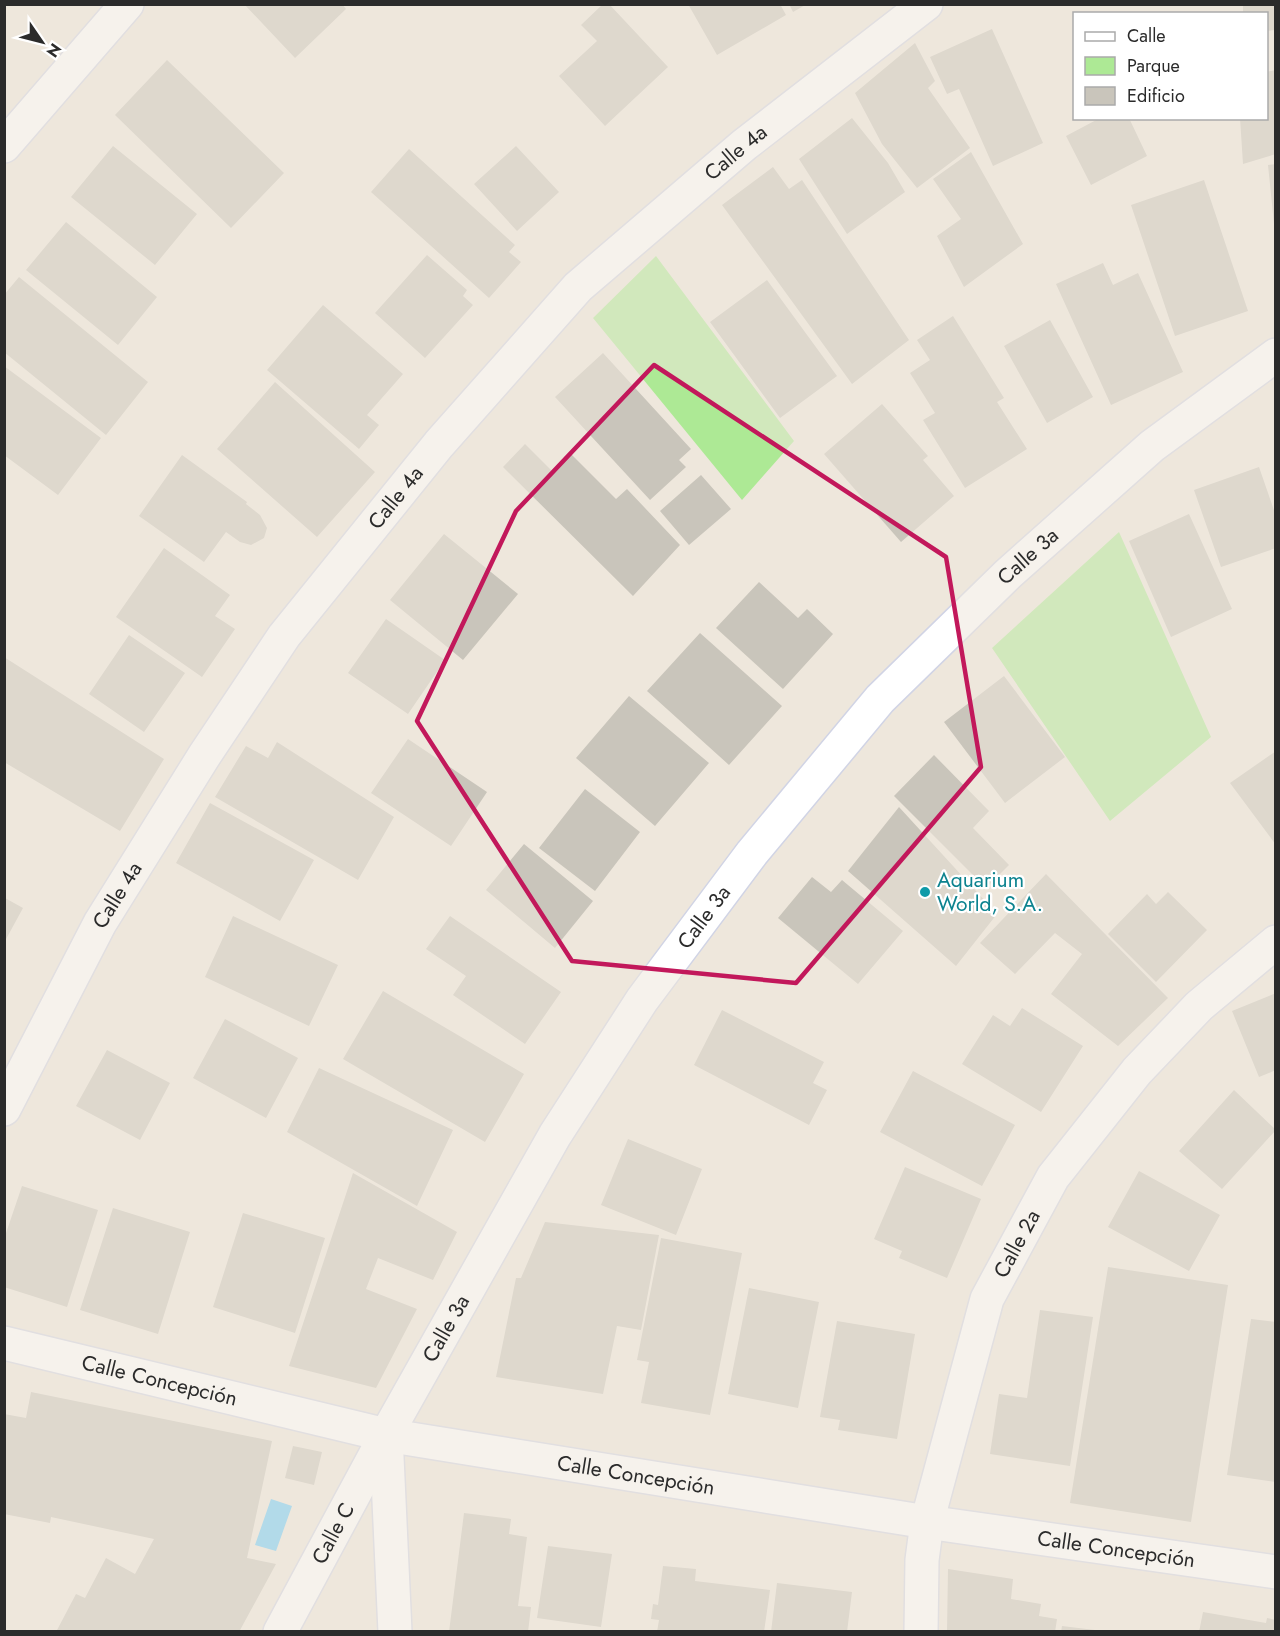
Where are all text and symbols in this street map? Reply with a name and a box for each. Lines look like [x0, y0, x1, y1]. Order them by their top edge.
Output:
north arrow [12, 12, 72, 72]
legend [1073, 12, 1268, 120]
text: Calle [1127, 23, 1166, 49]
text: N [41, 39, 67, 62]
text: Parque [1127, 53, 1180, 79]
text: Edificio [1127, 83, 1185, 109]
street label: Calle 4a [698, 117, 773, 188]
street label: Calle 4a [361, 460, 430, 536]
street label: Calle 3a [990, 521, 1065, 592]
street label: Calle 4a [85, 856, 149, 934]
place label: Aquarium World, S.A. [937, 865, 1043, 919]
street label: Calle 3a [670, 879, 738, 955]
marker: Aquarium World, S.A. [918, 885, 932, 899]
street label: Calle 2a [986, 1204, 1048, 1283]
street label: Calle 3a [415, 1289, 477, 1368]
street label: Calle Concepción [79, 1347, 240, 1414]
street label: Calle Concepción [555, 1448, 717, 1503]
street label: Calle C [304, 1497, 362, 1569]
street label: Calle Concepción [1035, 1523, 1197, 1575]

